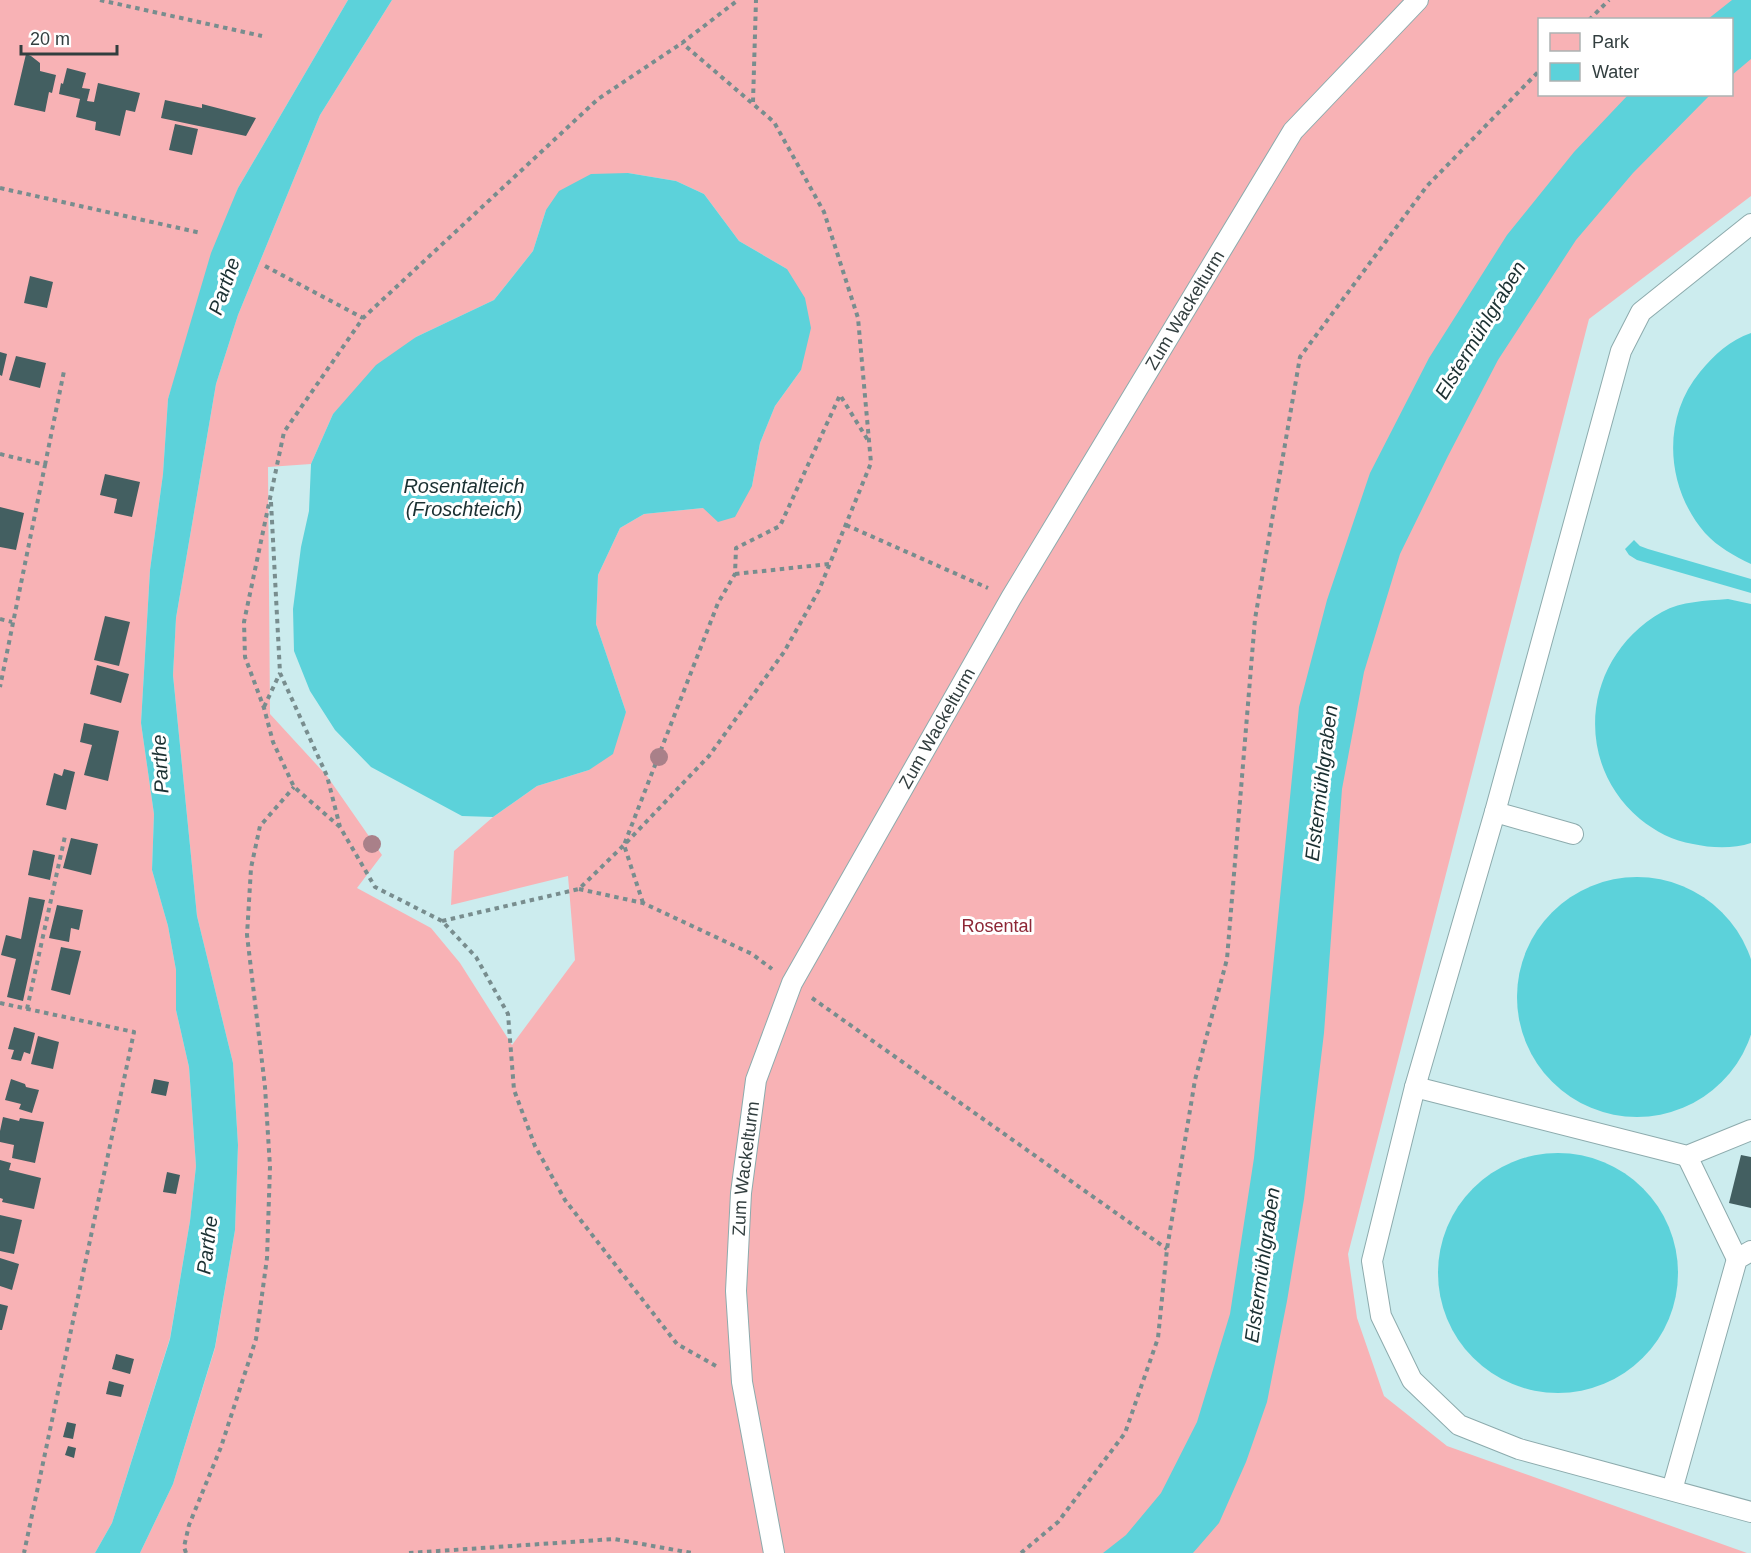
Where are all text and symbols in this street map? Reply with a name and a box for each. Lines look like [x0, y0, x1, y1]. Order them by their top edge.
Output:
scale bar [21, 18, 117, 56]
legend [1538, 18, 1733, 96]
text: 20 m [30, 29, 70, 49]
text: Park [1592, 32, 1630, 52]
text: Water [1592, 62, 1639, 82]
street label: Zum Wackelturm [1141, 247, 1228, 373]
water label: Parthe [204, 255, 244, 317]
water label: Elstermühlgraben [1430, 257, 1530, 403]
water label: Rosentalteich (Froschteich) [403, 475, 525, 520]
street label: Zum Wackelturm [895, 664, 979, 792]
water label: Elstermühlgraben [1301, 704, 1341, 862]
water label: Parthe [147, 734, 173, 794]
park label: Rosental [961, 916, 1033, 936]
street label: Zum Wackelturm [729, 1100, 763, 1236]
water label: Elstermühlgraben [1240, 1186, 1284, 1344]
water label: Parthe [192, 1214, 222, 1276]

